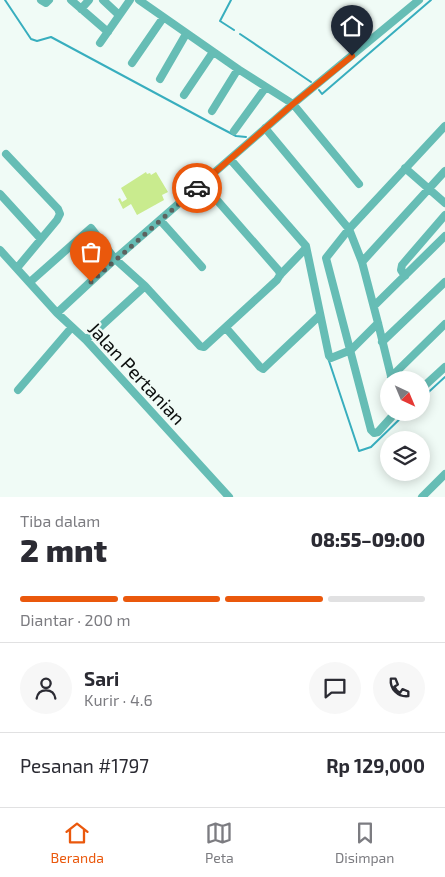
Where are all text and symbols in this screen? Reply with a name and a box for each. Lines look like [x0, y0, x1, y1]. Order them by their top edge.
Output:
pin [331, 5, 373, 56]
icon: home [338, 12, 366, 40]
courier [172, 163, 222, 213]
icon: car [183, 174, 211, 202]
pin [70, 231, 112, 282]
icon: bag [77, 238, 105, 266]
street label: Jalan Pertanian [84, 317, 190, 429]
north arrow [380, 371, 430, 421]
map controls [380, 371, 430, 481]
button: layers [380, 431, 430, 481]
text: Tiba dalam [20, 511, 100, 530]
text: 08:55–09:00 [311, 528, 425, 551]
text: 2 mnt [20, 530, 107, 568]
text: Diantar · 200 m [20, 610, 130, 629]
button: person [20, 662, 72, 714]
button: chat [309, 662, 361, 714]
button: phone [373, 662, 425, 714]
text: Sari [84, 667, 119, 690]
text: Kurir · 4.6 [84, 690, 153, 709]
text: Pesanan #1797 [20, 754, 149, 777]
text: Rp 129,000 [326, 754, 425, 777]
tab: Beranda [51, 819, 104, 866]
tab: Peta [205, 819, 234, 866]
tab: Disimpan [335, 819, 394, 866]

